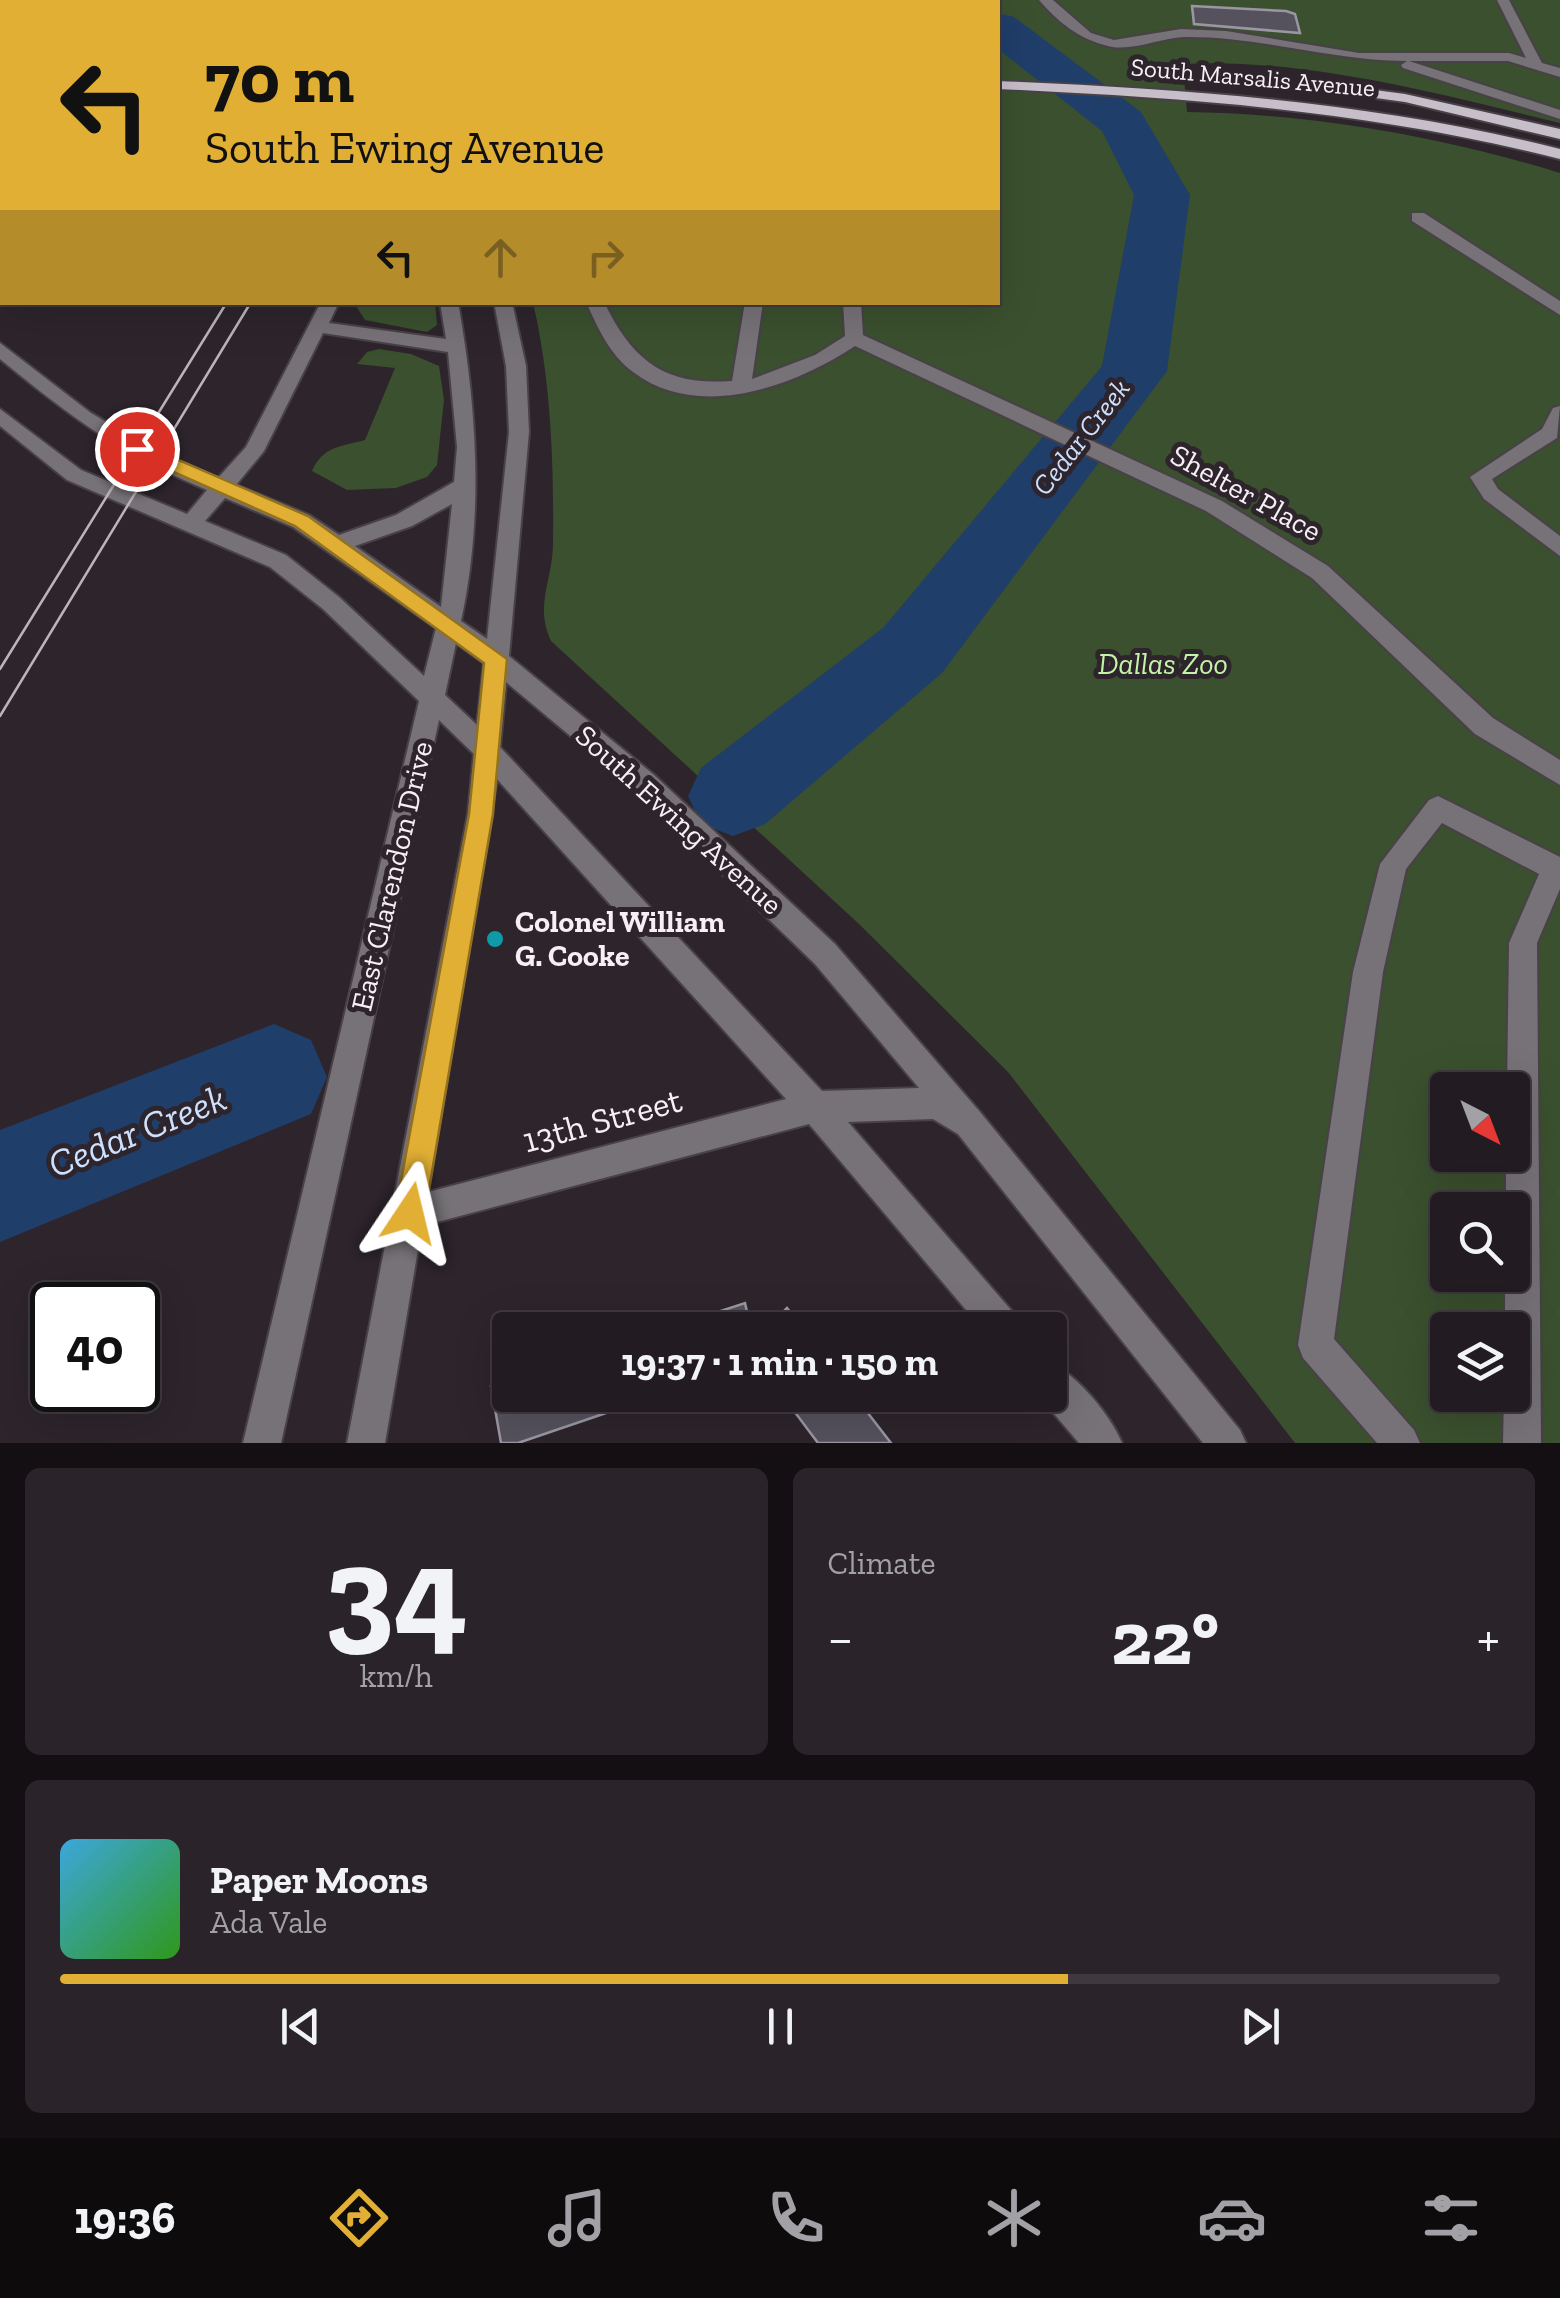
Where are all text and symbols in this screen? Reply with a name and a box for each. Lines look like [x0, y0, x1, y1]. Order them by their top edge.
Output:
text: 70 m [205, 36, 354, 120]
icon: left [40, 40, 170, 170]
street label: South Marsalis Avenue [1130, 51, 1376, 103]
text: South Ewing Avenue [205, 121, 604, 175]
icon: left [368, 230, 423, 285]
icon: ahead [473, 230, 528, 285]
icon: right [578, 230, 633, 285]
water label: Cedar Creek [1026, 373, 1136, 501]
pin [95, 407, 180, 492]
icon: arrive [110, 422, 165, 477]
street label: Shelter Place [1164, 437, 1328, 549]
park label: Dallas Zoo [1098, 646, 1228, 682]
street label: South Ewing Avenue [568, 718, 790, 922]
street label: East Clarendon Drive [343, 738, 441, 1014]
place label: Colonel William G. Cooke [515, 904, 725, 974]
marker: Colonel William G. Cooke [484, 928, 506, 950]
north arrow [1430, 1072, 1530, 1172]
map controls [1430, 1072, 1530, 1412]
water label: Cedar Creek [42, 1075, 232, 1187]
street label: 13th Street [518, 1079, 686, 1161]
position arrow [358, 1161, 462, 1265]
button: search [1430, 1192, 1530, 1292]
speed limit sign: 40 [30, 1282, 160, 1412]
button: layers [1430, 1312, 1530, 1412]
text: 19:37 · 1 min · 150 m [621, 1339, 938, 1385]
text: 34 [325, 1514, 468, 1670]
text: Climate [828, 1544, 936, 1582]
text: 22° [1111, 1593, 1219, 1683]
text: − [828, 1605, 853, 1671]
text: + [1477, 1605, 1500, 1671]
text: km/h [360, 1657, 433, 1695]
text: Paper Moons [210, 1857, 428, 1903]
text: Ada Vale [210, 1903, 327, 1941]
icon: previous [273, 1999, 328, 2054]
icon: pause [753, 1999, 808, 2054]
icon: next [1233, 1999, 1288, 2054]
icon: directions [324, 2183, 394, 2253]
icon: music [542, 2183, 612, 2253]
icon: phone [761, 2183, 831, 2253]
icon: climate [979, 2183, 1049, 2253]
icon: car [1197, 2183, 1267, 2253]
icon: filters [1416, 2183, 1486, 2253]
text: 19:36 [74, 2191, 176, 2245]

